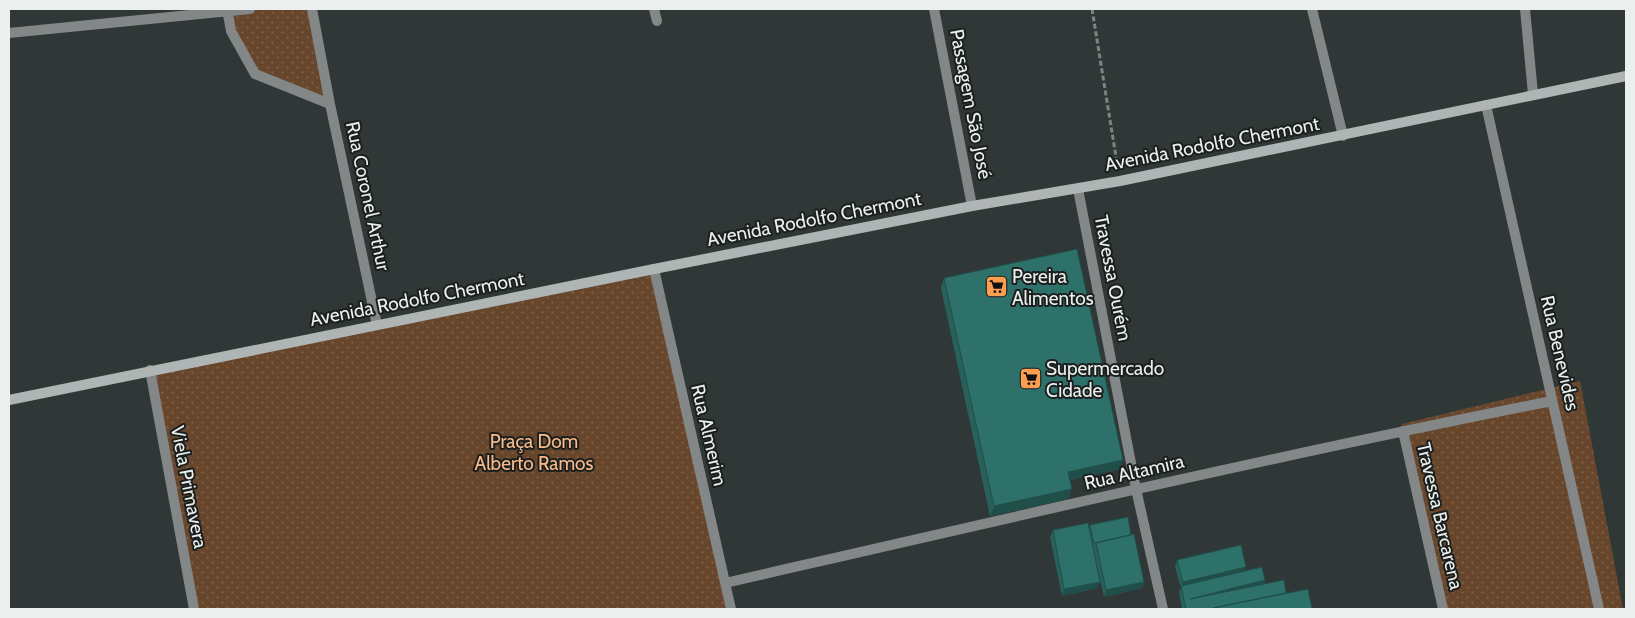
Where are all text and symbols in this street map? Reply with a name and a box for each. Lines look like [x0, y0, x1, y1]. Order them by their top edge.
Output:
street label: Passagem São José [945, 27, 997, 181]
street label: Avenida Rodolfo Chermont [1103, 112, 1322, 176]
street label: Rua Coronel Arthur [341, 119, 395, 273]
street label: Avenida Rodolfo Chermont [705, 187, 924, 251]
street label: Travessa Ourém [1090, 213, 1136, 343]
place label: Pereira Alimentos [1012, 265, 1094, 310]
street label: Avenida Rodolfo Chermont [308, 267, 527, 331]
supermarket icon: Pereira Alimentos [984, 275, 1008, 299]
street label: Rua Benevides [1536, 293, 1584, 413]
place label: Supermercado Cidade [1046, 357, 1164, 402]
supermarket icon: Supermercado Cidade [1018, 367, 1042, 391]
street label: Rua Almerim [686, 382, 732, 488]
street label: Viela Primavera [166, 424, 212, 550]
park label: Praça Dom Alberto Ramos [475, 430, 594, 475]
street label: Travessa Barcarena [1412, 440, 1468, 592]
street label: Rua Altamira [1082, 449, 1186, 495]

